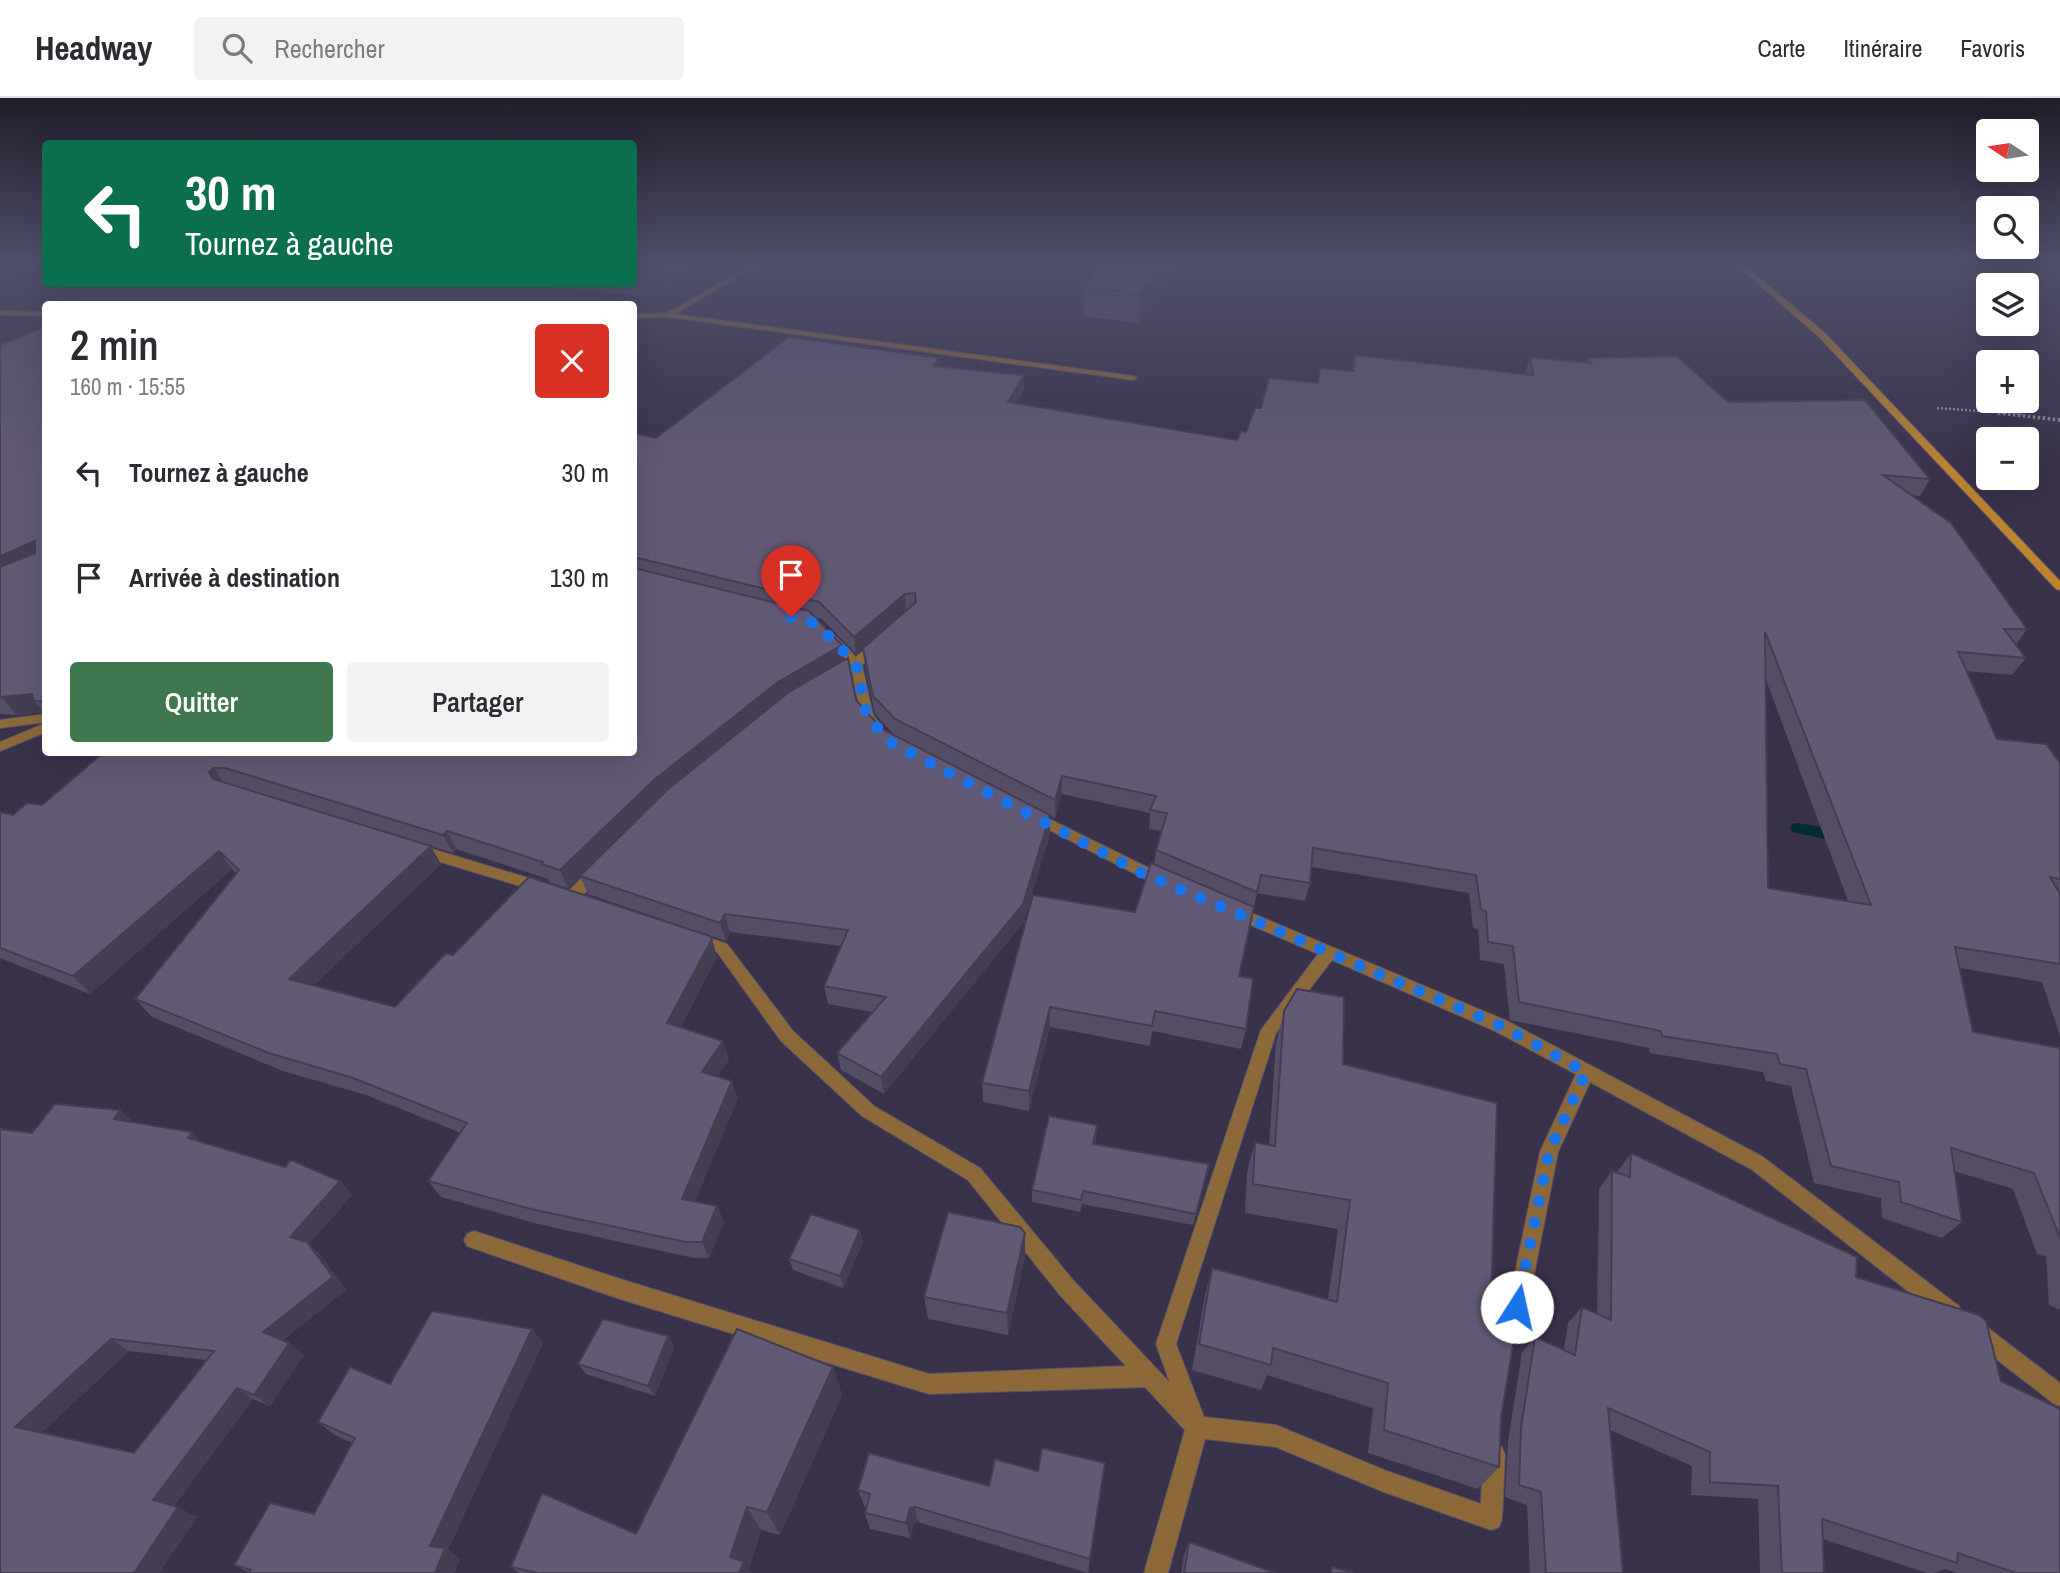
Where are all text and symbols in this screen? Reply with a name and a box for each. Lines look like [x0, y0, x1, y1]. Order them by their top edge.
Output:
search box [194, 17, 684, 80]
text: Headway [35, 26, 152, 70]
icon: search [218, 29, 256, 67]
text: Rechercher [274, 31, 385, 66]
text: Carte [1757, 32, 1806, 64]
text: Itinéraire [1844, 32, 1922, 64]
text: Favoris [1960, 32, 2025, 64]
north arrow [1976, 119, 2039, 182]
map controls [1976, 119, 2039, 490]
text: 30 m [185, 159, 277, 225]
icon: left [70, 168, 161, 259]
button: search [1976, 196, 2039, 259]
text: Tournez à gauche [185, 222, 394, 265]
button: layers [1976, 273, 2039, 336]
text: 2 min [70, 317, 159, 373]
button: close [535, 324, 609, 398]
button: + [1976, 350, 2039, 413]
text: 160 m · 15:55 [70, 371, 185, 402]
button: − [1976, 427, 2039, 490]
icon: left [70, 454, 108, 492]
text: Tournez à gauche [129, 455, 309, 490]
text: 30 m [562, 455, 609, 490]
pin [761, 545, 821, 617]
icon: arrive [772, 556, 810, 594]
icon: arrive [70, 559, 108, 597]
text: Arrivée à destination [129, 560, 340, 595]
text: 130 m [550, 560, 609, 595]
button: Quitter [70, 662, 333, 742]
button: Partager [347, 662, 609, 742]
position arrow [1480, 1270, 1554, 1344]

